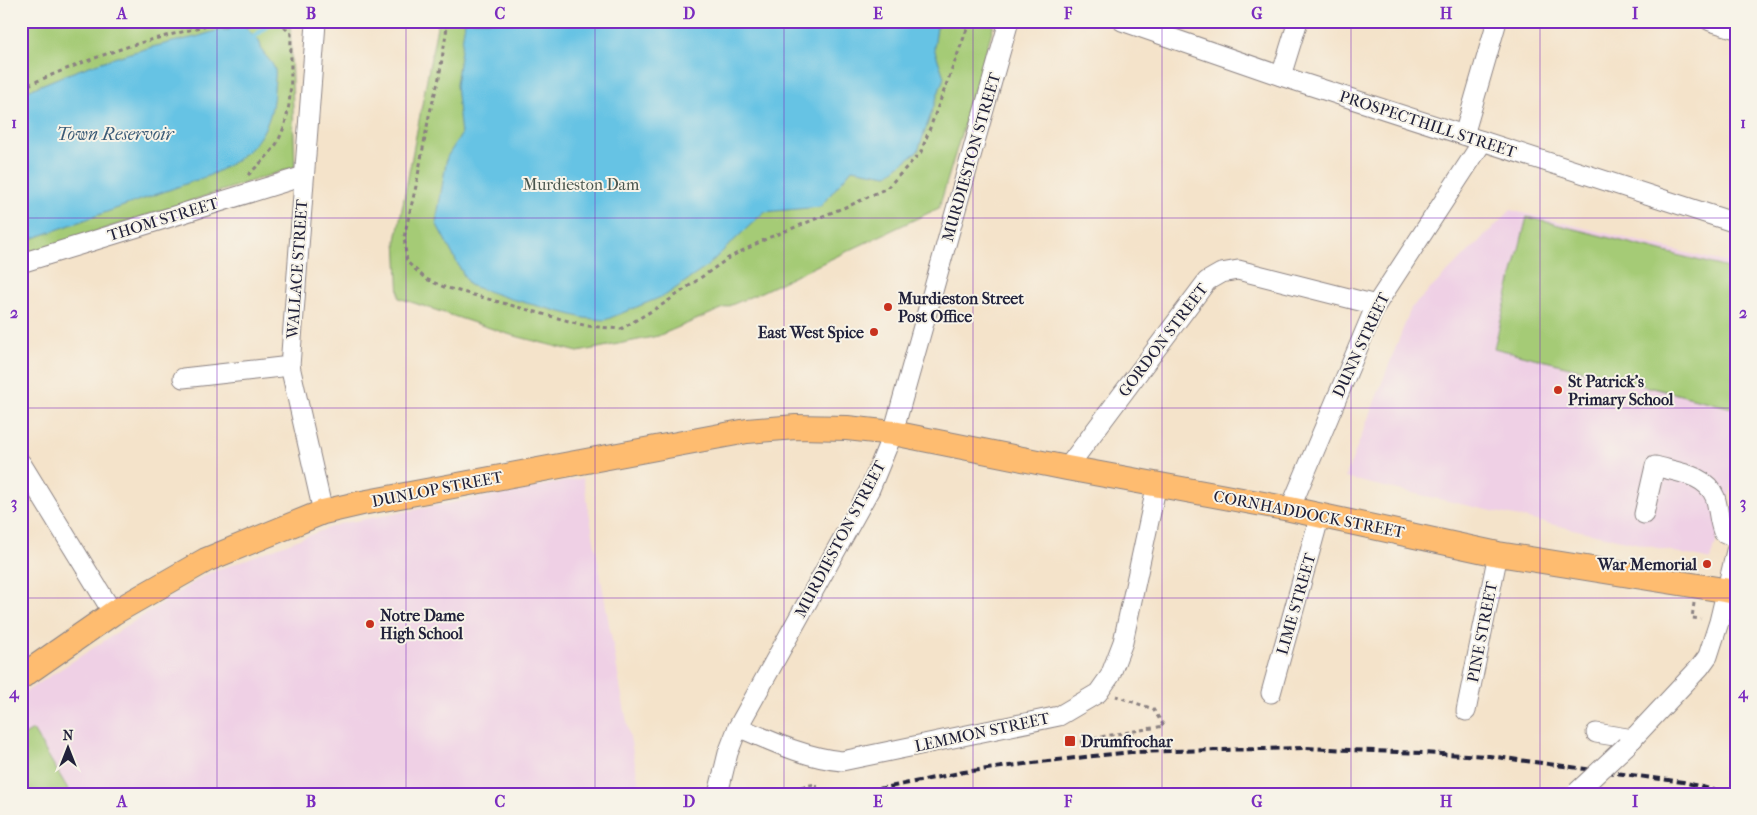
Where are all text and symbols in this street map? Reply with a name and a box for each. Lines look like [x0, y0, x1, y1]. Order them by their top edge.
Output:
text: A [116, 4, 128, 23]
text: B [306, 4, 316, 23]
text: C [495, 4, 506, 23]
text: D [683, 4, 695, 23]
text: E [873, 4, 883, 23]
text: F [1063, 4, 1073, 23]
text: G [1251, 4, 1263, 23]
text: H [1440, 4, 1453, 23]
text: I [1632, 4, 1639, 23]
street label: MURDIESTON STREET [938, 70, 1004, 244]
street label: PROSPECTHILL STREET [1337, 86, 1519, 162]
text: 1 [11, 113, 17, 132]
text: 1 [1740, 113, 1746, 132]
water label: Town Reservoir [56, 124, 175, 145]
park label: Murdieston Dam [523, 175, 640, 194]
street label: THOM STREET [105, 193, 221, 245]
street label: WALLACE STREET [283, 199, 311, 340]
street label: GORDON STREET [1114, 280, 1212, 400]
place label: Murdieston Street Post Office [897, 289, 1024, 326]
street label: DUNN STREET [1328, 290, 1394, 400]
marker: Murdieston Street Post Office [882, 301, 894, 313]
text: 2 [10, 303, 18, 322]
text: 2 [1739, 303, 1747, 322]
place label: East West Spice [758, 323, 864, 343]
marker: East West Spice [868, 326, 880, 338]
place label: St Patrick's Primary School [1568, 372, 1674, 410]
marker: St Patrick's Primary School [1552, 384, 1564, 396]
street label: MURDIESTON STREET [791, 457, 890, 621]
street label: DUNLOP STREET [370, 467, 504, 511]
street label: CORNHADDOCK STREET [1212, 486, 1406, 542]
text: 3 [11, 493, 17, 513]
text: 3 [1740, 493, 1746, 513]
street label: LIME STREET [1272, 551, 1320, 657]
place label: War Memorial [1597, 555, 1698, 574]
marker: War Memorial [1701, 558, 1713, 570]
street label: PINE STREET [1463, 580, 1501, 684]
place label: Notre Dame High School [380, 606, 465, 644]
marker: Notre Dame High School [364, 618, 376, 630]
text: 4 [8, 683, 20, 703]
text: 4 [1737, 683, 1749, 703]
street label: LEMMON STREET [913, 708, 1051, 756]
north arrow [42, 722, 92, 772]
text: N [63, 727, 74, 744]
place label: Drumfrochar [1081, 732, 1174, 751]
marker: Drumfrochar [1063, 734, 1077, 748]
text: A [116, 792, 128, 811]
text: B [306, 792, 316, 811]
text: C [495, 792, 506, 811]
text: D [683, 792, 695, 811]
text: E [873, 792, 883, 811]
text: F [1063, 792, 1073, 811]
text: G [1251, 792, 1263, 811]
text: H [1440, 792, 1453, 811]
text: I [1632, 792, 1639, 811]

